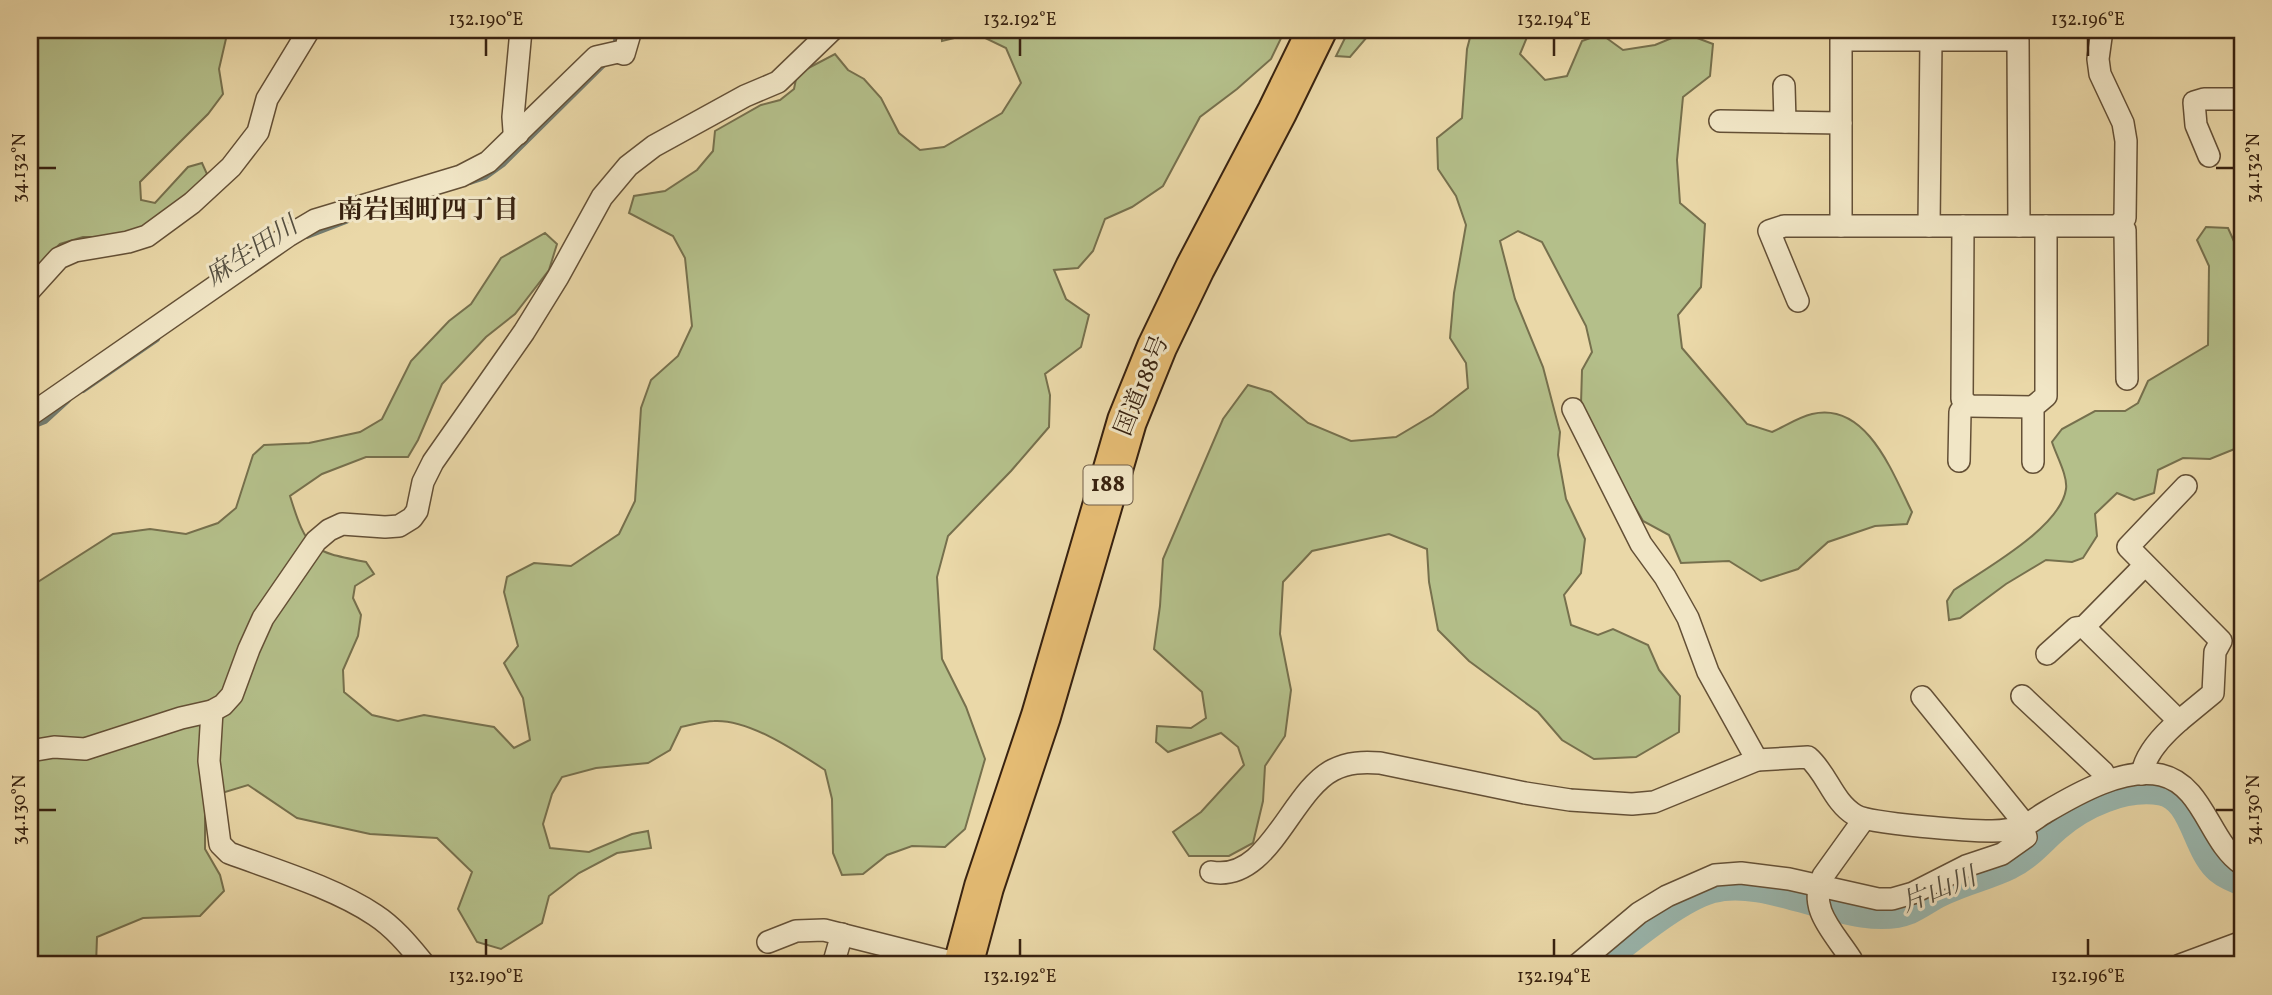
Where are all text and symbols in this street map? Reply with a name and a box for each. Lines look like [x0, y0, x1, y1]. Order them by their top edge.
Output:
text: 132.190°E [449, 8, 524, 33]
text: 132.192°E [983, 8, 1057, 33]
text: 132.194°E [1517, 8, 1591, 33]
text: 132.196°E [2051, 8, 2125, 33]
text: 34.132°N [8, 133, 33, 203]
text: 34.132°N [2242, 133, 2267, 203]
district label: 南岩国町四丁目 [337, 193, 519, 229]
water label: 麻生田川 [199, 207, 308, 295]
street label: 国道188号 [1107, 331, 1179, 441]
road number: 188 [1084, 466, 1132, 505]
text: 34.130°N [8, 775, 33, 845]
text: 34.130°N [2242, 775, 2267, 845]
water label: 片山川 [1896, 859, 1985, 922]
text: 132.190°E [449, 965, 524, 990]
text: 132.192°E [983, 965, 1057, 990]
text: 132.194°E [1517, 965, 1591, 990]
text: 132.196°E [2051, 965, 2125, 990]

